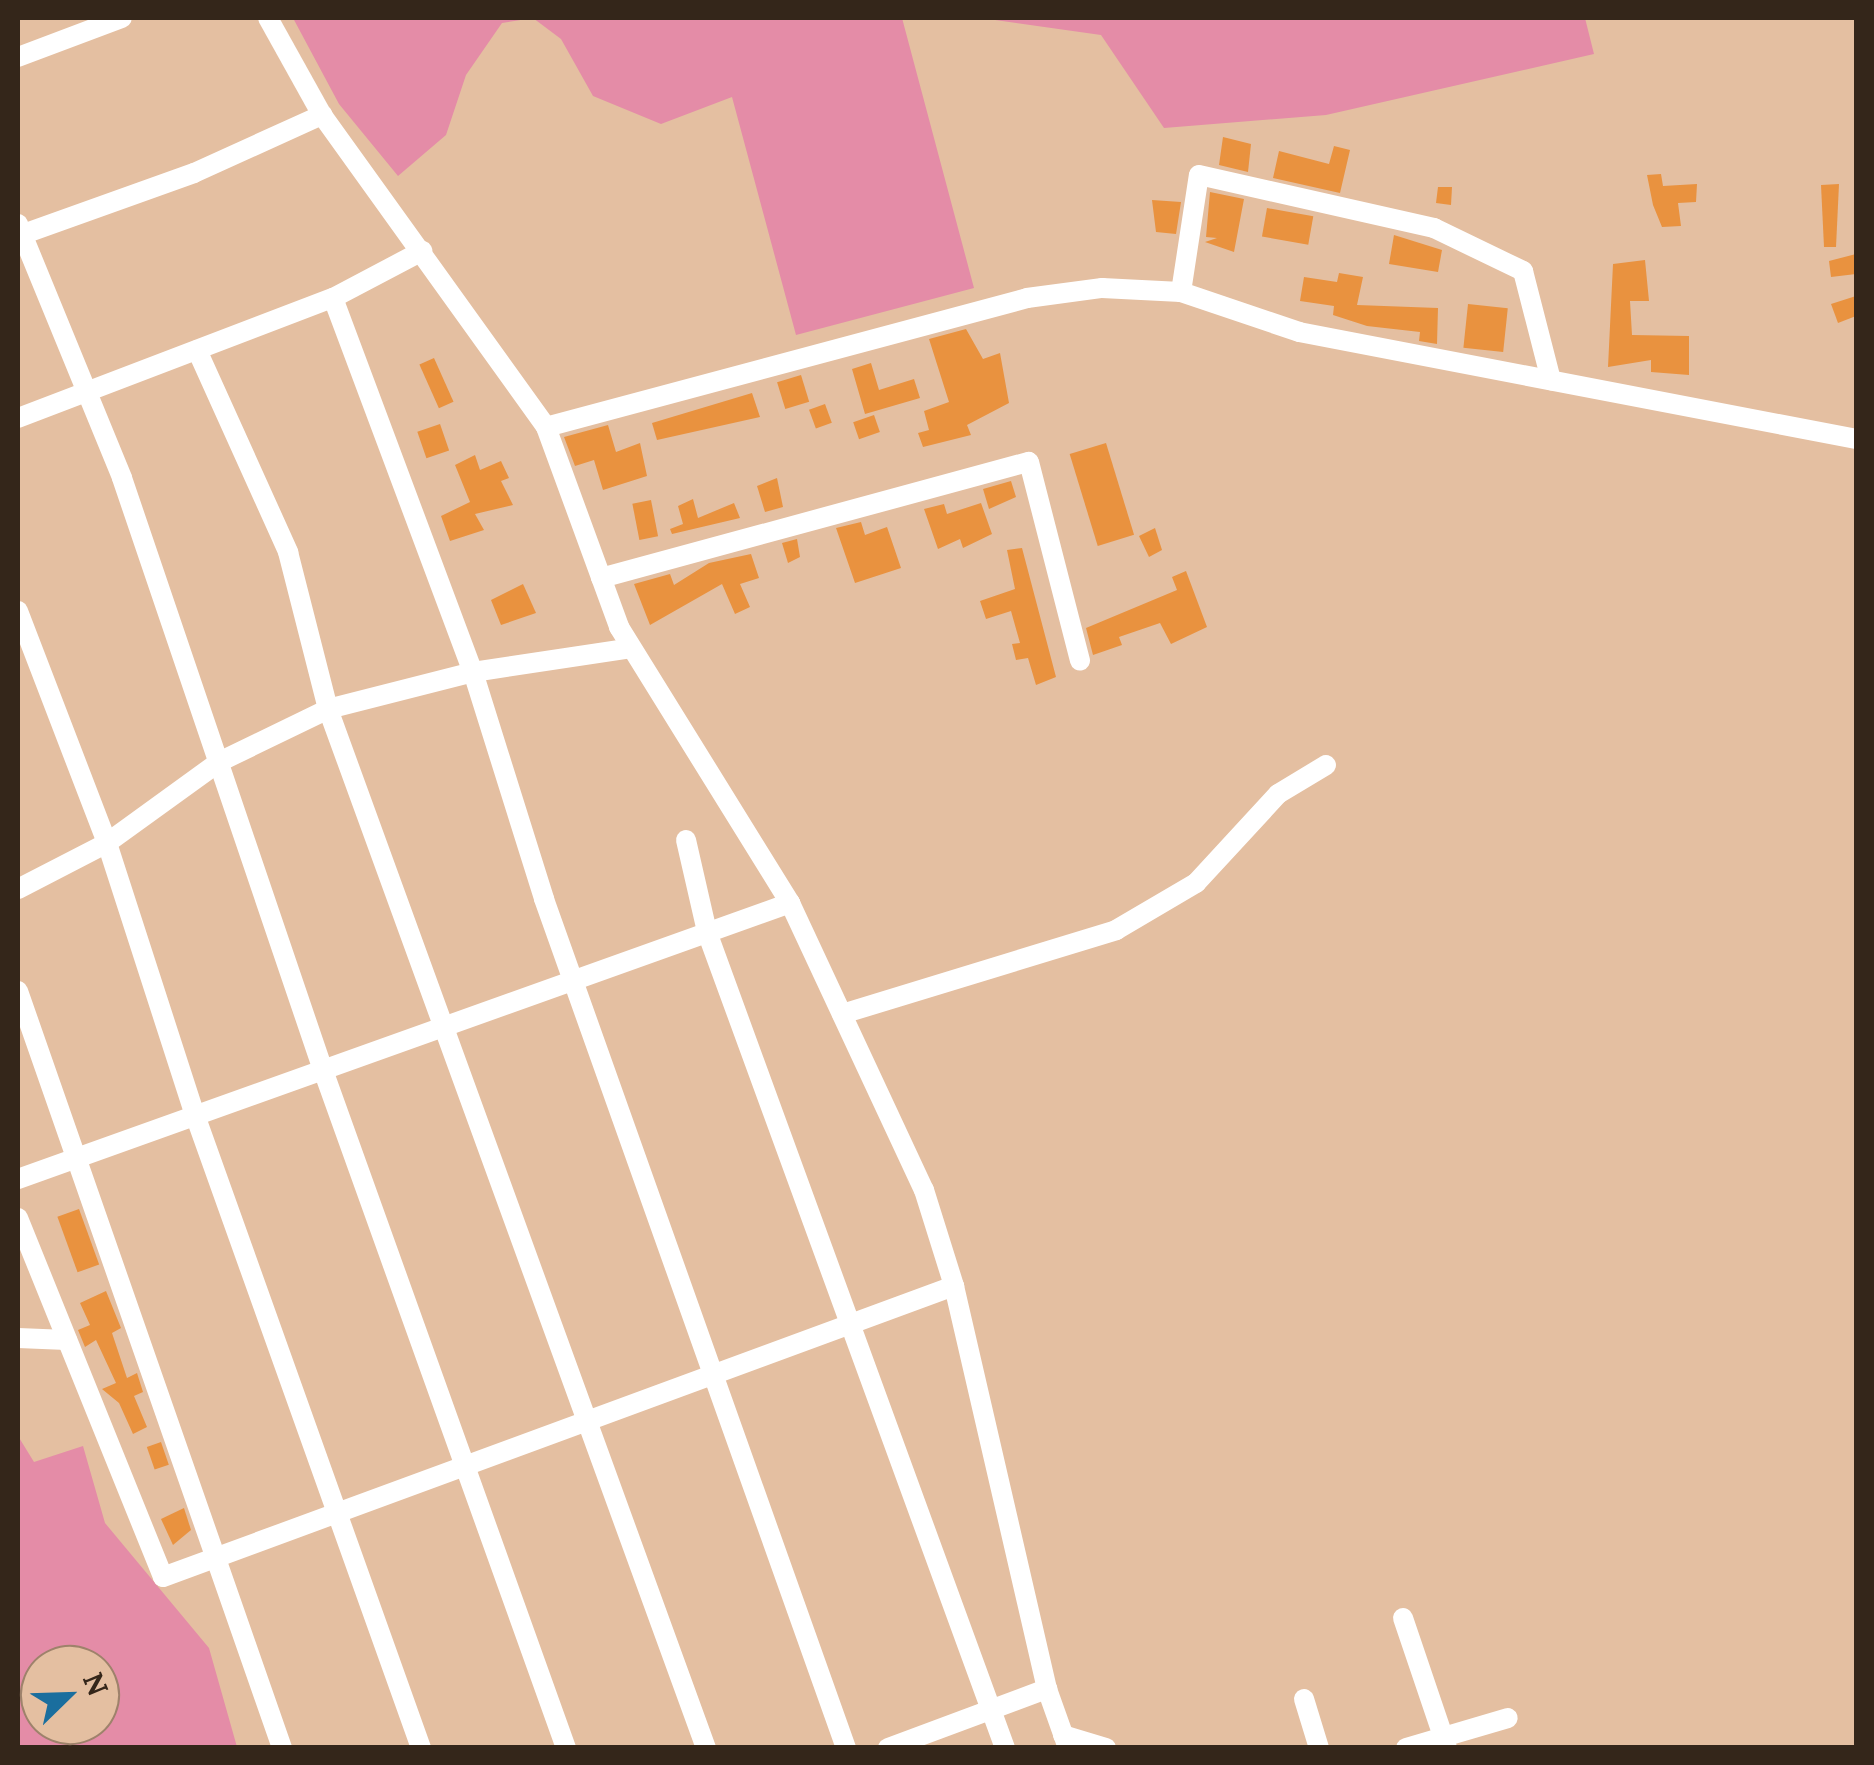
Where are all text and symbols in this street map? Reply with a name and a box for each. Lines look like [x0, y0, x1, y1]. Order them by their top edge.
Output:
north arrow [20, 1645, 120, 1745]
text: N [75, 1667, 117, 1701]

